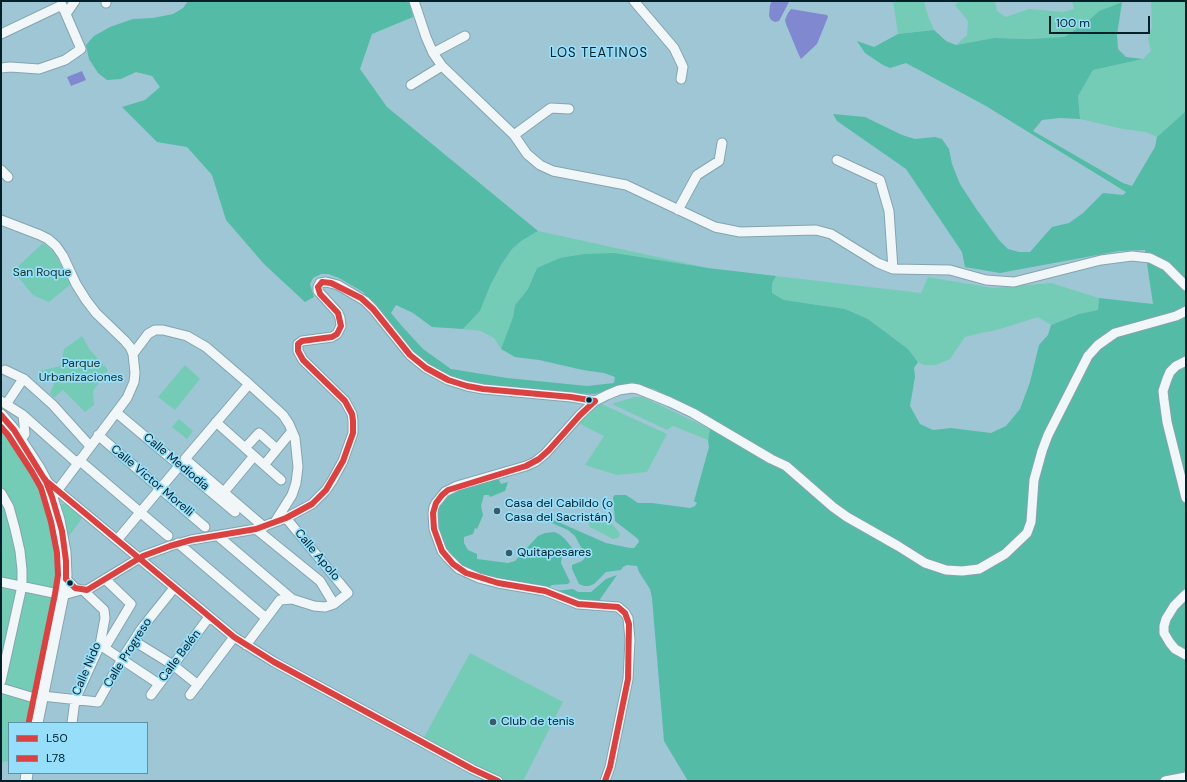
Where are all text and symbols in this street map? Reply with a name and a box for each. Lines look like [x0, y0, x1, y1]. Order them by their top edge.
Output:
scale bar [1051, 8, 1152, 34]
text: 100 m [1056, 15, 1090, 31]
district label: LOS TEATINOS [550, 46, 648, 62]
park label: San Roque [13, 266, 71, 280]
park label: Parque Urbanizaciones [39, 357, 123, 385]
unlabelled marker [584, 395, 594, 405]
street label: Calle Mediodía [140, 430, 212, 494]
street label: Calle Victor Morelli [108, 442, 196, 520]
place label: Casa del Cabildo (o Casa del Sacristán) [505, 497, 613, 525]
marker: Casa del Cabildo (o Casa del Sacristán) [492, 506, 502, 516]
street label: Calle Apolo [291, 526, 343, 584]
place label: Quitapesares [517, 546, 591, 560]
marker: Quitapesares [504, 548, 514, 558]
unlabelled marker [65, 578, 75, 588]
street label: Calle Progreso [101, 616, 155, 690]
street label: Calle Belén [156, 627, 204, 685]
street label: Calle Nido [69, 640, 105, 698]
place label: Club de tenis [501, 715, 575, 729]
marker: Club de tenis [488, 717, 498, 727]
legend [8, 722, 148, 774]
text: L50 [46, 730, 68, 746]
text: L78 [46, 750, 65, 766]

